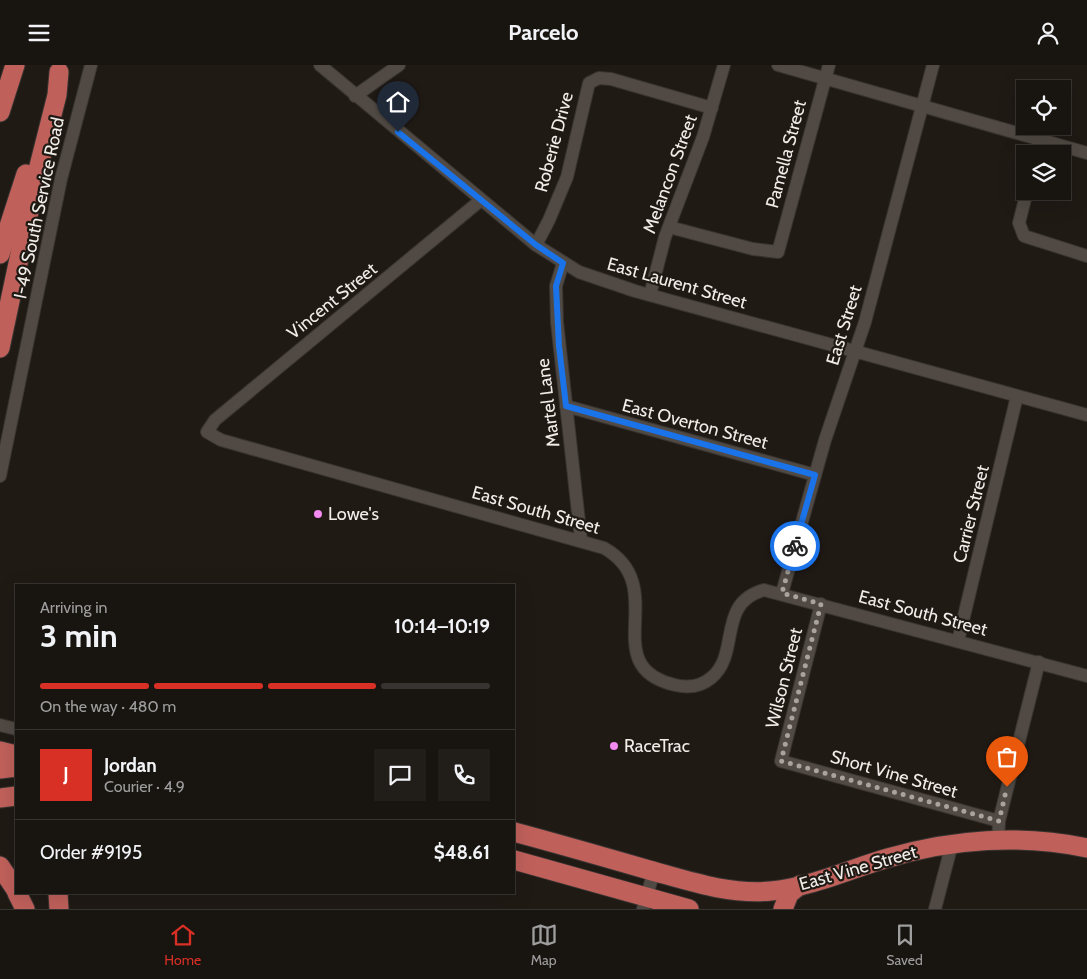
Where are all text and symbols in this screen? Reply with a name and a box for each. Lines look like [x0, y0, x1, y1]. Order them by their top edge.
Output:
icon: menu [25, 19, 53, 47]
text: Parcelo [508, 19, 579, 46]
icon: person [1034, 19, 1062, 47]
map controls [1016, 80, 1071, 200]
button: locate [1016, 80, 1071, 135]
pin [377, 81, 419, 132]
icon: home [384, 88, 412, 116]
street label: Roberie Drive [530, 90, 578, 194]
street label: Pamella Street [761, 97, 811, 211]
street label: Melancon Street [638, 112, 702, 236]
street label: I-49 South Service Road [9, 115, 69, 301]
button: layers [1016, 145, 1071, 200]
street label: East Laurent Street [605, 253, 749, 313]
street label: Vincent Street [283, 258, 381, 344]
street label: East Street [821, 282, 867, 368]
street label: Martel Lane [532, 357, 564, 449]
street label: East Overton Street [620, 394, 770, 454]
street label: Carrier Street [948, 463, 994, 565]
street label: East South Street [469, 481, 603, 539]
place label: Lowe's [328, 503, 379, 525]
marker: Lowe's [312, 508, 324, 520]
courier [770, 521, 820, 571]
icon: bike [781, 532, 809, 560]
street label: East South Street [856, 585, 990, 641]
text: Arriving in [40, 598, 107, 617]
text: 10:14–10:19 [394, 615, 490, 638]
text: 3 min [40, 616, 118, 655]
street label: Wilson Street [761, 625, 807, 731]
text: On the way · 480 m [40, 697, 176, 716]
place label: RaceTrac [624, 735, 690, 757]
pin [986, 736, 1028, 787]
marker: RaceTrac [608, 740, 620, 752]
icon: bag [993, 743, 1021, 771]
street label: Short Vine Street [828, 745, 960, 803]
button: chat [374, 749, 426, 801]
button: phone [438, 749, 490, 801]
text: Jordan [104, 754, 157, 777]
text: J [63, 763, 69, 786]
text: Courier · 4.9 [104, 777, 185, 796]
text: Order #9195 [40, 841, 142, 864]
text: $48.61 [434, 841, 490, 864]
street label: East Vine Street [797, 841, 919, 895]
tab: Home [164, 921, 201, 969]
tab: Map [530, 921, 558, 969]
tab: Saved [886, 921, 923, 969]

